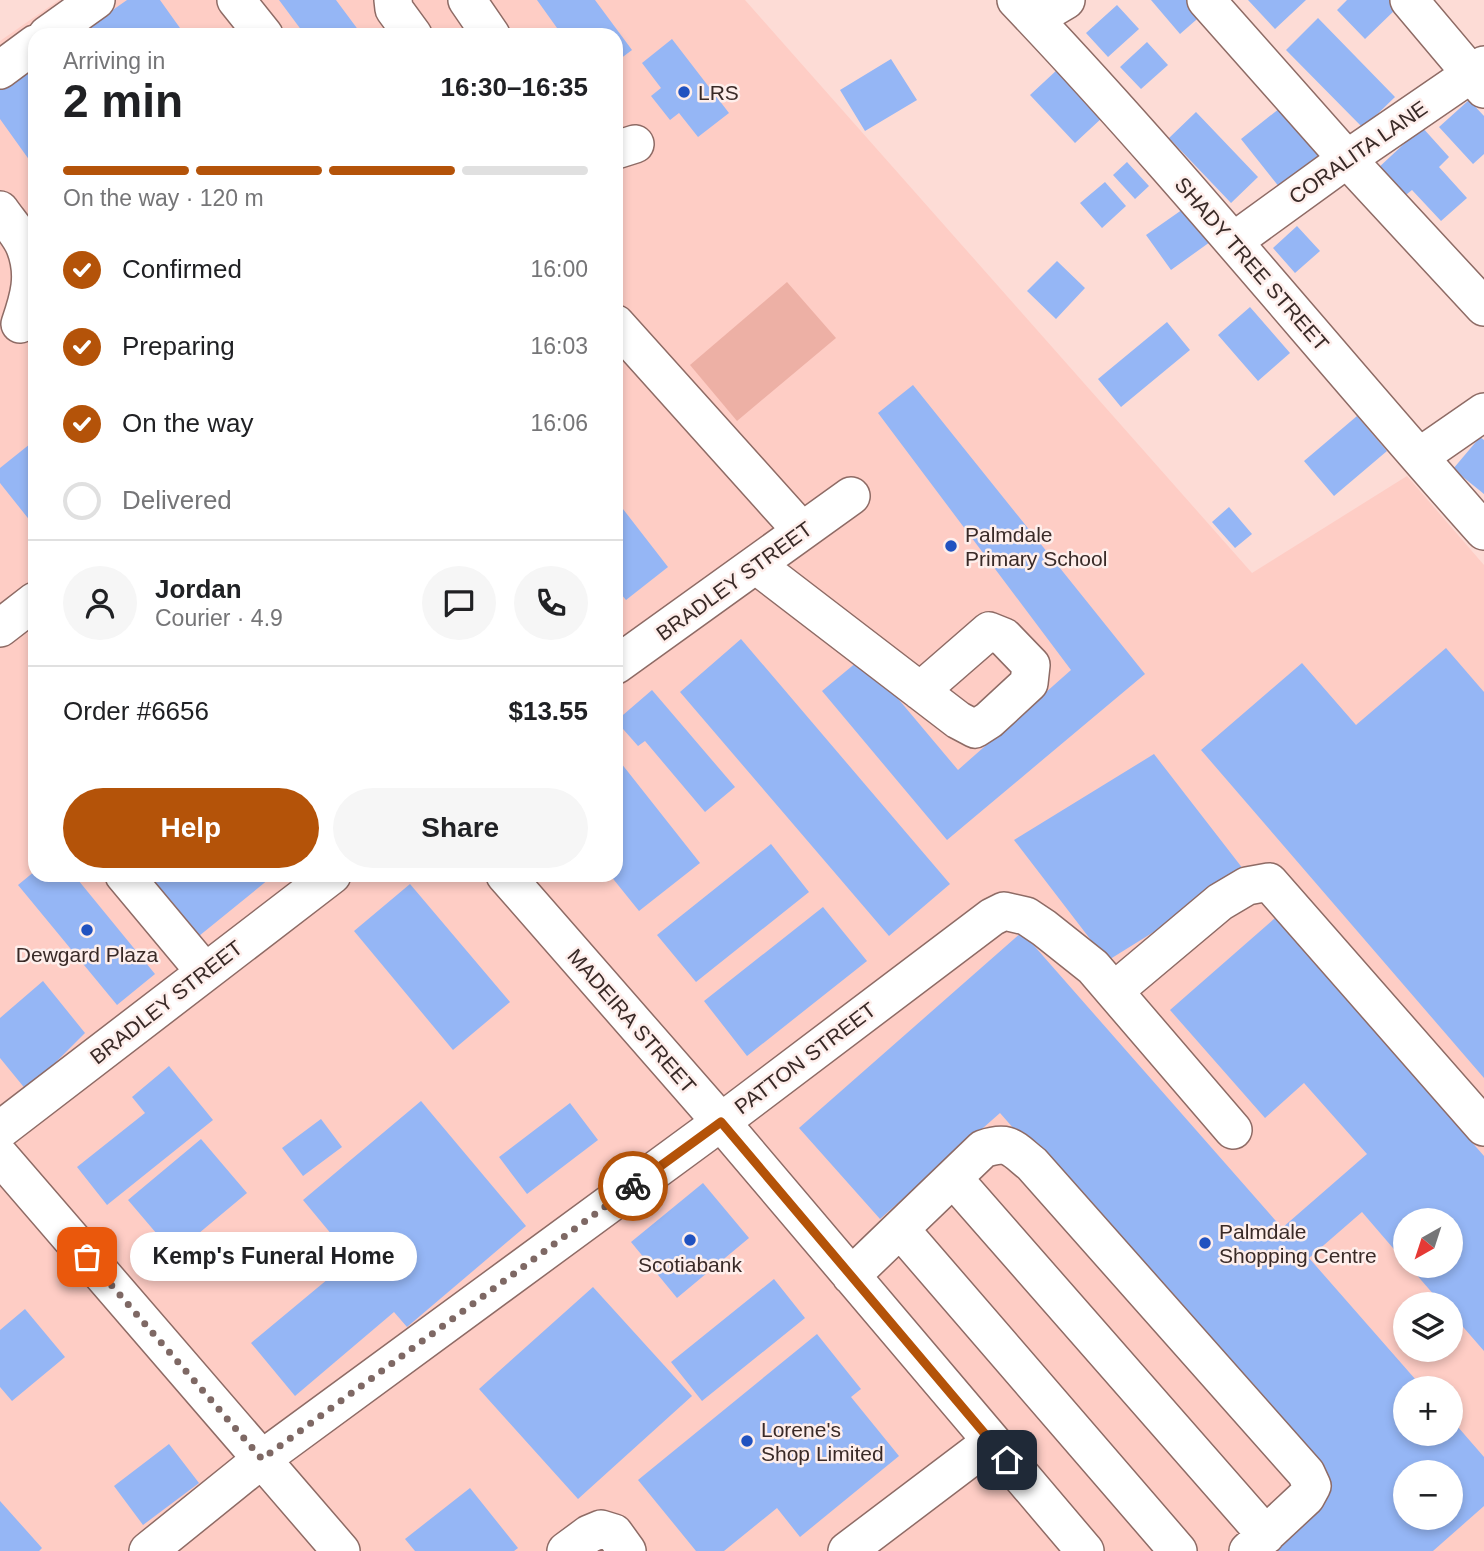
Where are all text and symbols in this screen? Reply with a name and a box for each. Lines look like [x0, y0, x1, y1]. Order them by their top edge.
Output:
text: Arriving in [63, 48, 165, 74]
text: 16:30–16:35 [441, 72, 588, 102]
text: 2 min [63, 75, 183, 127]
place label: LRS [698, 81, 739, 104]
marker: LRS [676, 84, 692, 100]
street label: CORALITA LANE [1285, 96, 1431, 208]
street label: SHADY TREE STREET [1170, 173, 1334, 355]
text: On the way · 120 m [63, 185, 264, 211]
icon: check [63, 251, 101, 289]
text: Confirmed [122, 254, 242, 284]
text: 16:00 [530, 256, 588, 282]
icon: check [63, 328, 101, 366]
text: Preparing [122, 331, 235, 361]
text: 16:03 [530, 333, 588, 359]
icon: check [63, 405, 101, 443]
text: On the way [122, 408, 254, 438]
text: 16:06 [530, 410, 588, 436]
text: Delivered [122, 485, 232, 515]
street label: BRADLEY STREET [652, 517, 816, 645]
place label: Palmdale Primary School [965, 523, 1107, 570]
marker: Palmdale Primary School [943, 538, 959, 554]
button: person [63, 566, 137, 640]
button: chat [422, 566, 496, 640]
button: phone [514, 566, 588, 640]
text: Jordan [155, 574, 242, 604]
text: Courier · 4.9 [155, 605, 283, 631]
text: Order #6656 [63, 696, 209, 726]
text: $13.55 [508, 696, 588, 726]
button: Help [63, 788, 319, 868]
button: Share [333, 788, 588, 868]
marker: Dewgard Plaza [79, 922, 95, 938]
street label: BRADLEY STREET [85, 935, 247, 1068]
place label: Dewgard Plaza [16, 943, 159, 966]
street label: MADEIRA STREET [563, 944, 701, 1098]
street label: PATTON STREET [730, 997, 880, 1118]
courier [598, 1151, 668, 1221]
icon: bike [614, 1167, 652, 1205]
north arrow [1393, 1208, 1463, 1278]
map controls [1393, 1208, 1463, 1530]
place label: Palmdale Shopping Centre [1219, 1220, 1377, 1267]
pin [57, 1227, 117, 1287]
callout: Kemp's Funeral Home [129, 1232, 416, 1282]
marker: Scotiabank [682, 1232, 698, 1248]
marker: Palmdale Shopping Centre [1197, 1235, 1213, 1251]
icon: bag [68, 1238, 106, 1276]
text: Kemp's Funeral Home [153, 1243, 394, 1269]
place label: Scotiabank [638, 1253, 742, 1276]
button: layers [1393, 1292, 1463, 1362]
button: + [1393, 1376, 1463, 1446]
place label: Lorene's Shop Limited [761, 1418, 884, 1465]
pin [977, 1430, 1037, 1490]
marker: Lorene's Shop Limited [739, 1433, 755, 1449]
icon: home [988, 1441, 1026, 1479]
button: − [1393, 1460, 1463, 1530]

